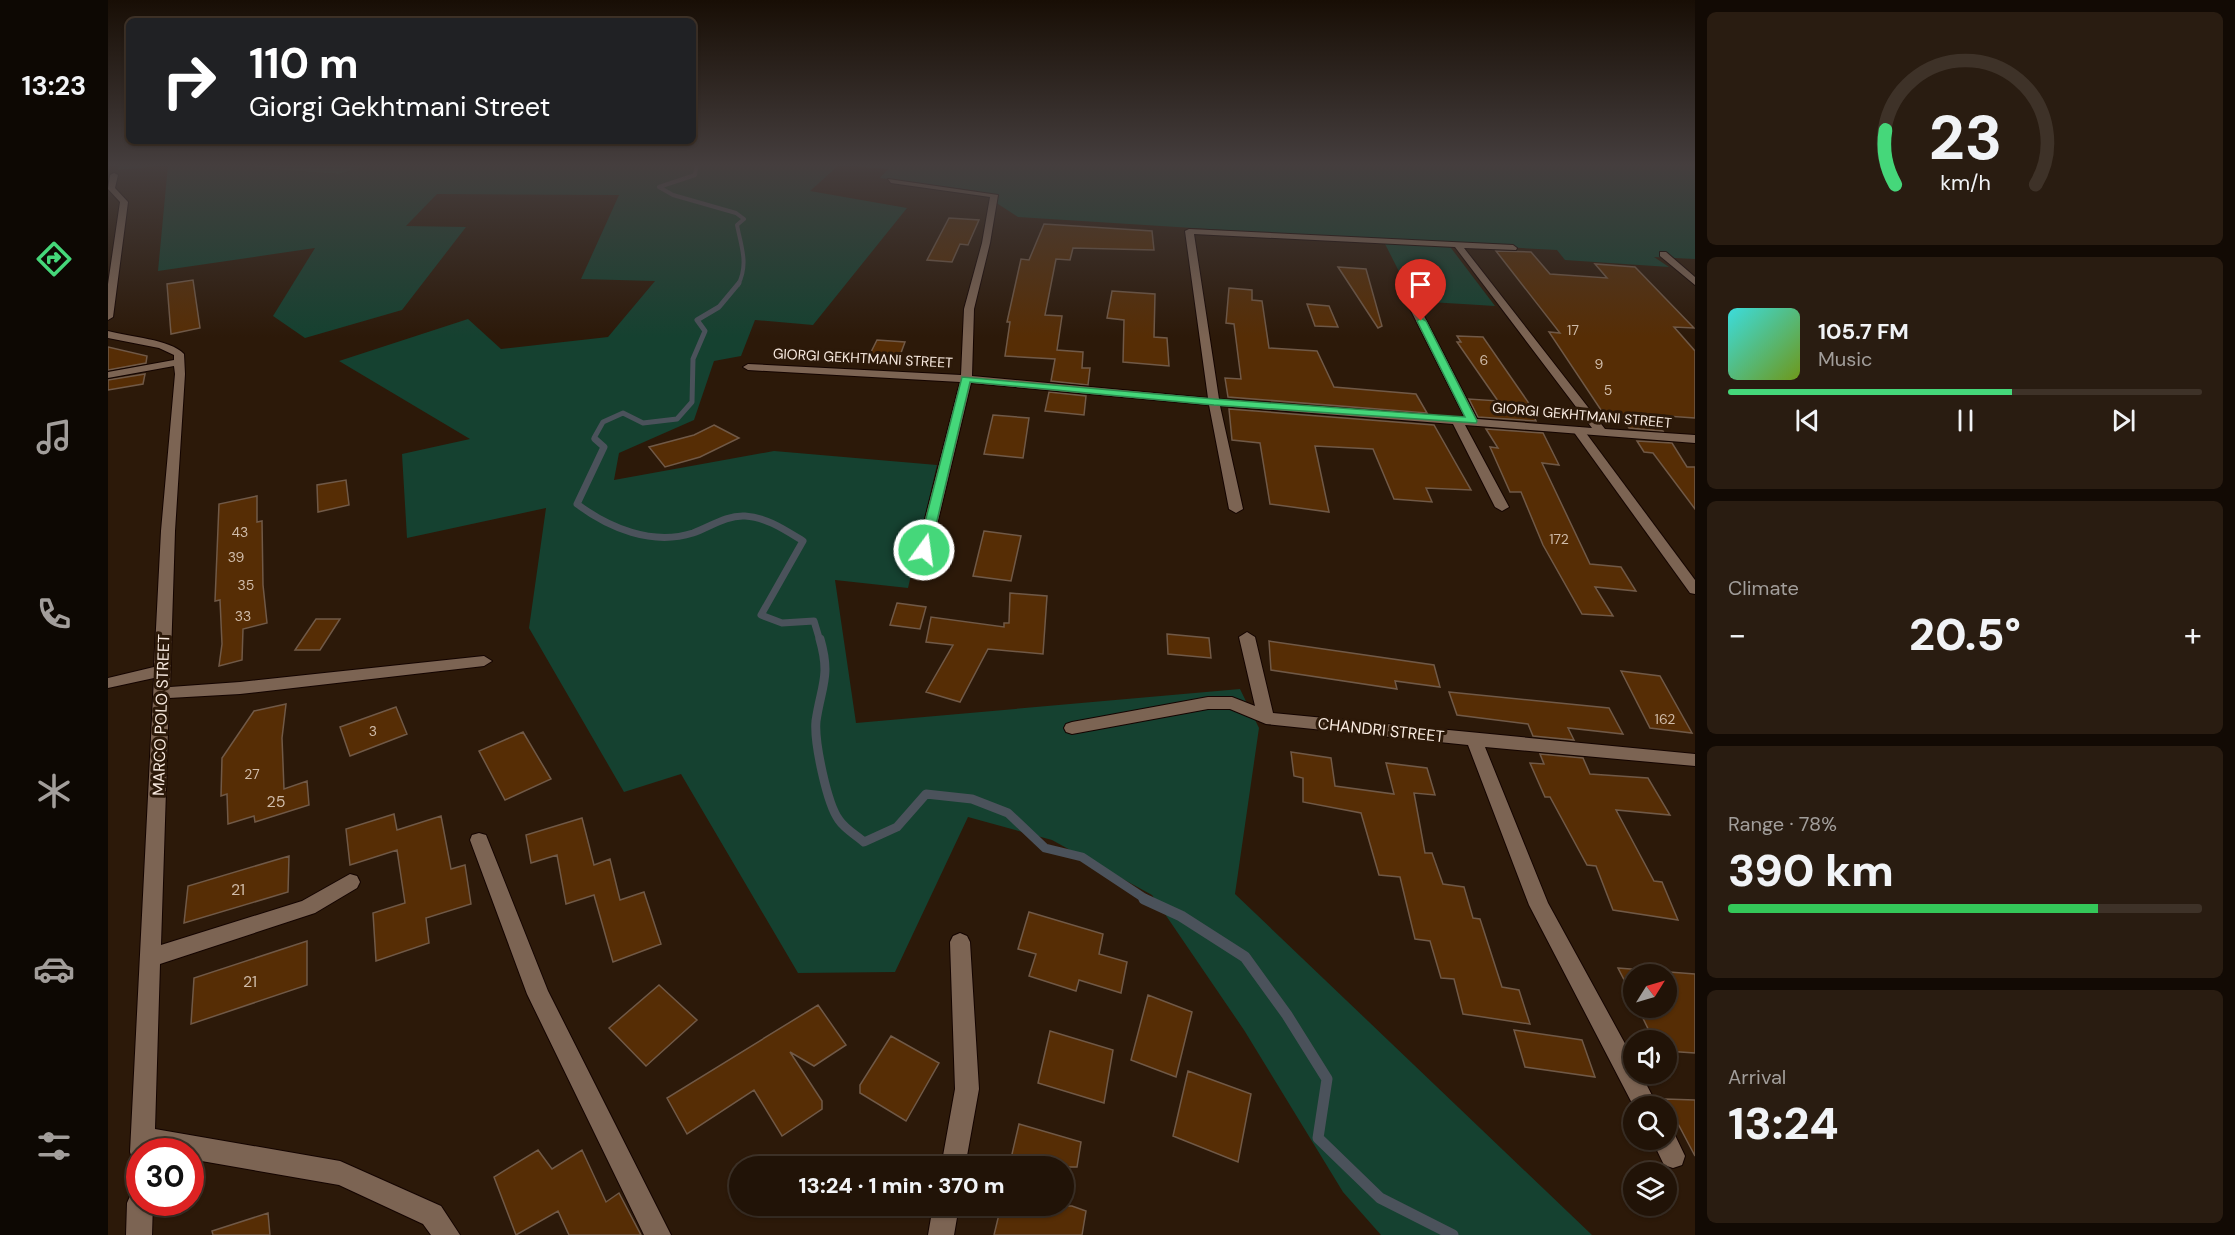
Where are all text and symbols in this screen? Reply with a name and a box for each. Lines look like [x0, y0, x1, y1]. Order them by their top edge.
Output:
text: 110 m [249, 36, 359, 91]
icon: right [150, 42, 228, 120]
text: 13:23 [22, 68, 86, 103]
text: Giorgi Gekhtmani Street [249, 89, 550, 124]
text: 23 [1928, 97, 2002, 178]
text: km/h [1940, 170, 1990, 198]
icon: directions [33, 238, 75, 280]
pin [1395, 259, 1446, 321]
icon: arrive [1404, 268, 1437, 301]
text: 105.7 FM [1818, 317, 1909, 346]
house number: 17 [1567, 321, 1579, 339]
street label: GIORGI GEKHTMANI STREET [773, 344, 954, 372]
text: Music [1818, 346, 1873, 372]
house number: 6 [1480, 351, 1488, 369]
house number: 9 [1595, 355, 1604, 373]
house number: 5 [1604, 381, 1612, 399]
street label: GIORGI GEKHTMANI STREET [1491, 398, 1673, 432]
icon: previous [1791, 404, 1824, 437]
icon: pause [1949, 404, 1982, 437]
icon: next [2107, 404, 2140, 437]
icon: music [33, 416, 75, 458]
position arrow [892, 518, 956, 582]
house number: 43 [232, 523, 248, 541]
house number: 172 [1549, 530, 1569, 548]
house number: 39 [228, 548, 245, 566]
text: Climate [1728, 575, 1799, 601]
house number: 35 [238, 576, 254, 594]
icon: phone [33, 593, 75, 635]
text: 20.5° [1909, 605, 2021, 664]
house number: 33 [235, 607, 251, 625]
text: − [1728, 613, 1746, 656]
text: + [2184, 613, 2202, 656]
street label: MARCO POLO STREET [148, 634, 174, 796]
house number: 162 [1655, 710, 1675, 728]
street label: CHANDRI STREET [1317, 713, 1445, 747]
house number: 3 [369, 722, 377, 740]
house number: 27 [244, 765, 260, 783]
icon: climate [33, 770, 75, 812]
house number: 25 [267, 791, 285, 812]
text: Range · 78% [1728, 811, 1837, 837]
text: 390 km [1728, 841, 1894, 900]
house number: 21 [231, 879, 245, 900]
icon: car [33, 948, 75, 990]
north arrow [1623, 964, 1677, 1018]
map controls [1623, 964, 1677, 1216]
house number: 21 [243, 971, 257, 992]
button: sound [1623, 1030, 1677, 1084]
text: Arrival [1728, 1064, 1786, 1090]
text: 13:24 [1728, 1094, 1839, 1153]
button: search [1623, 1096, 1677, 1150]
icon: filters [33, 1125, 75, 1167]
speed limit sign: 30 [126, 1138, 204, 1216]
button: layers [1623, 1162, 1677, 1216]
text: 13:24 · 1 min · 370 m [799, 1171, 1005, 1200]

